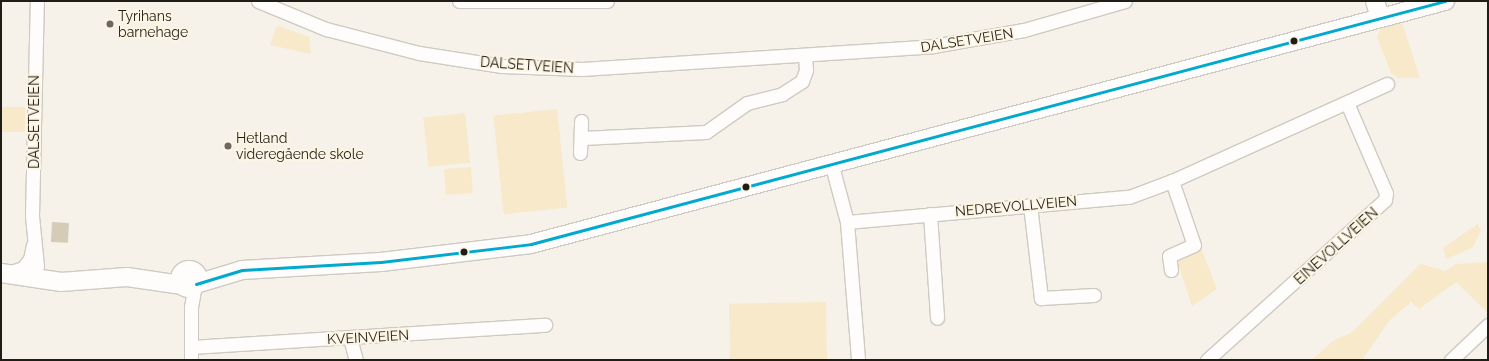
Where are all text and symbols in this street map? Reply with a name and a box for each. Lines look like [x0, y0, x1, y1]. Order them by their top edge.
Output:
place label: Tyrihans barnehage [118, 8, 188, 40]
marker: Tyrihans barnehage [105, 19, 115, 29]
street label: DALSETVEIEN [919, 24, 1015, 56]
unlabelled marker [1289, 36, 1299, 46]
street label: DALSETVEIEN [480, 53, 574, 77]
street label: DALSETVEIEN [26, 75, 42, 169]
place label: Hetland videregående skole [236, 130, 364, 162]
marker: Hetland videregående skole [223, 141, 233, 151]
unlabelled marker [741, 182, 751, 192]
street label: NEDREVOLLVEIEN [954, 192, 1078, 220]
street label: EINEVOLLVEIEN [1291, 204, 1381, 288]
unlabelled marker [459, 247, 469, 257]
street label: KVEINVEIEN [327, 326, 409, 348]

